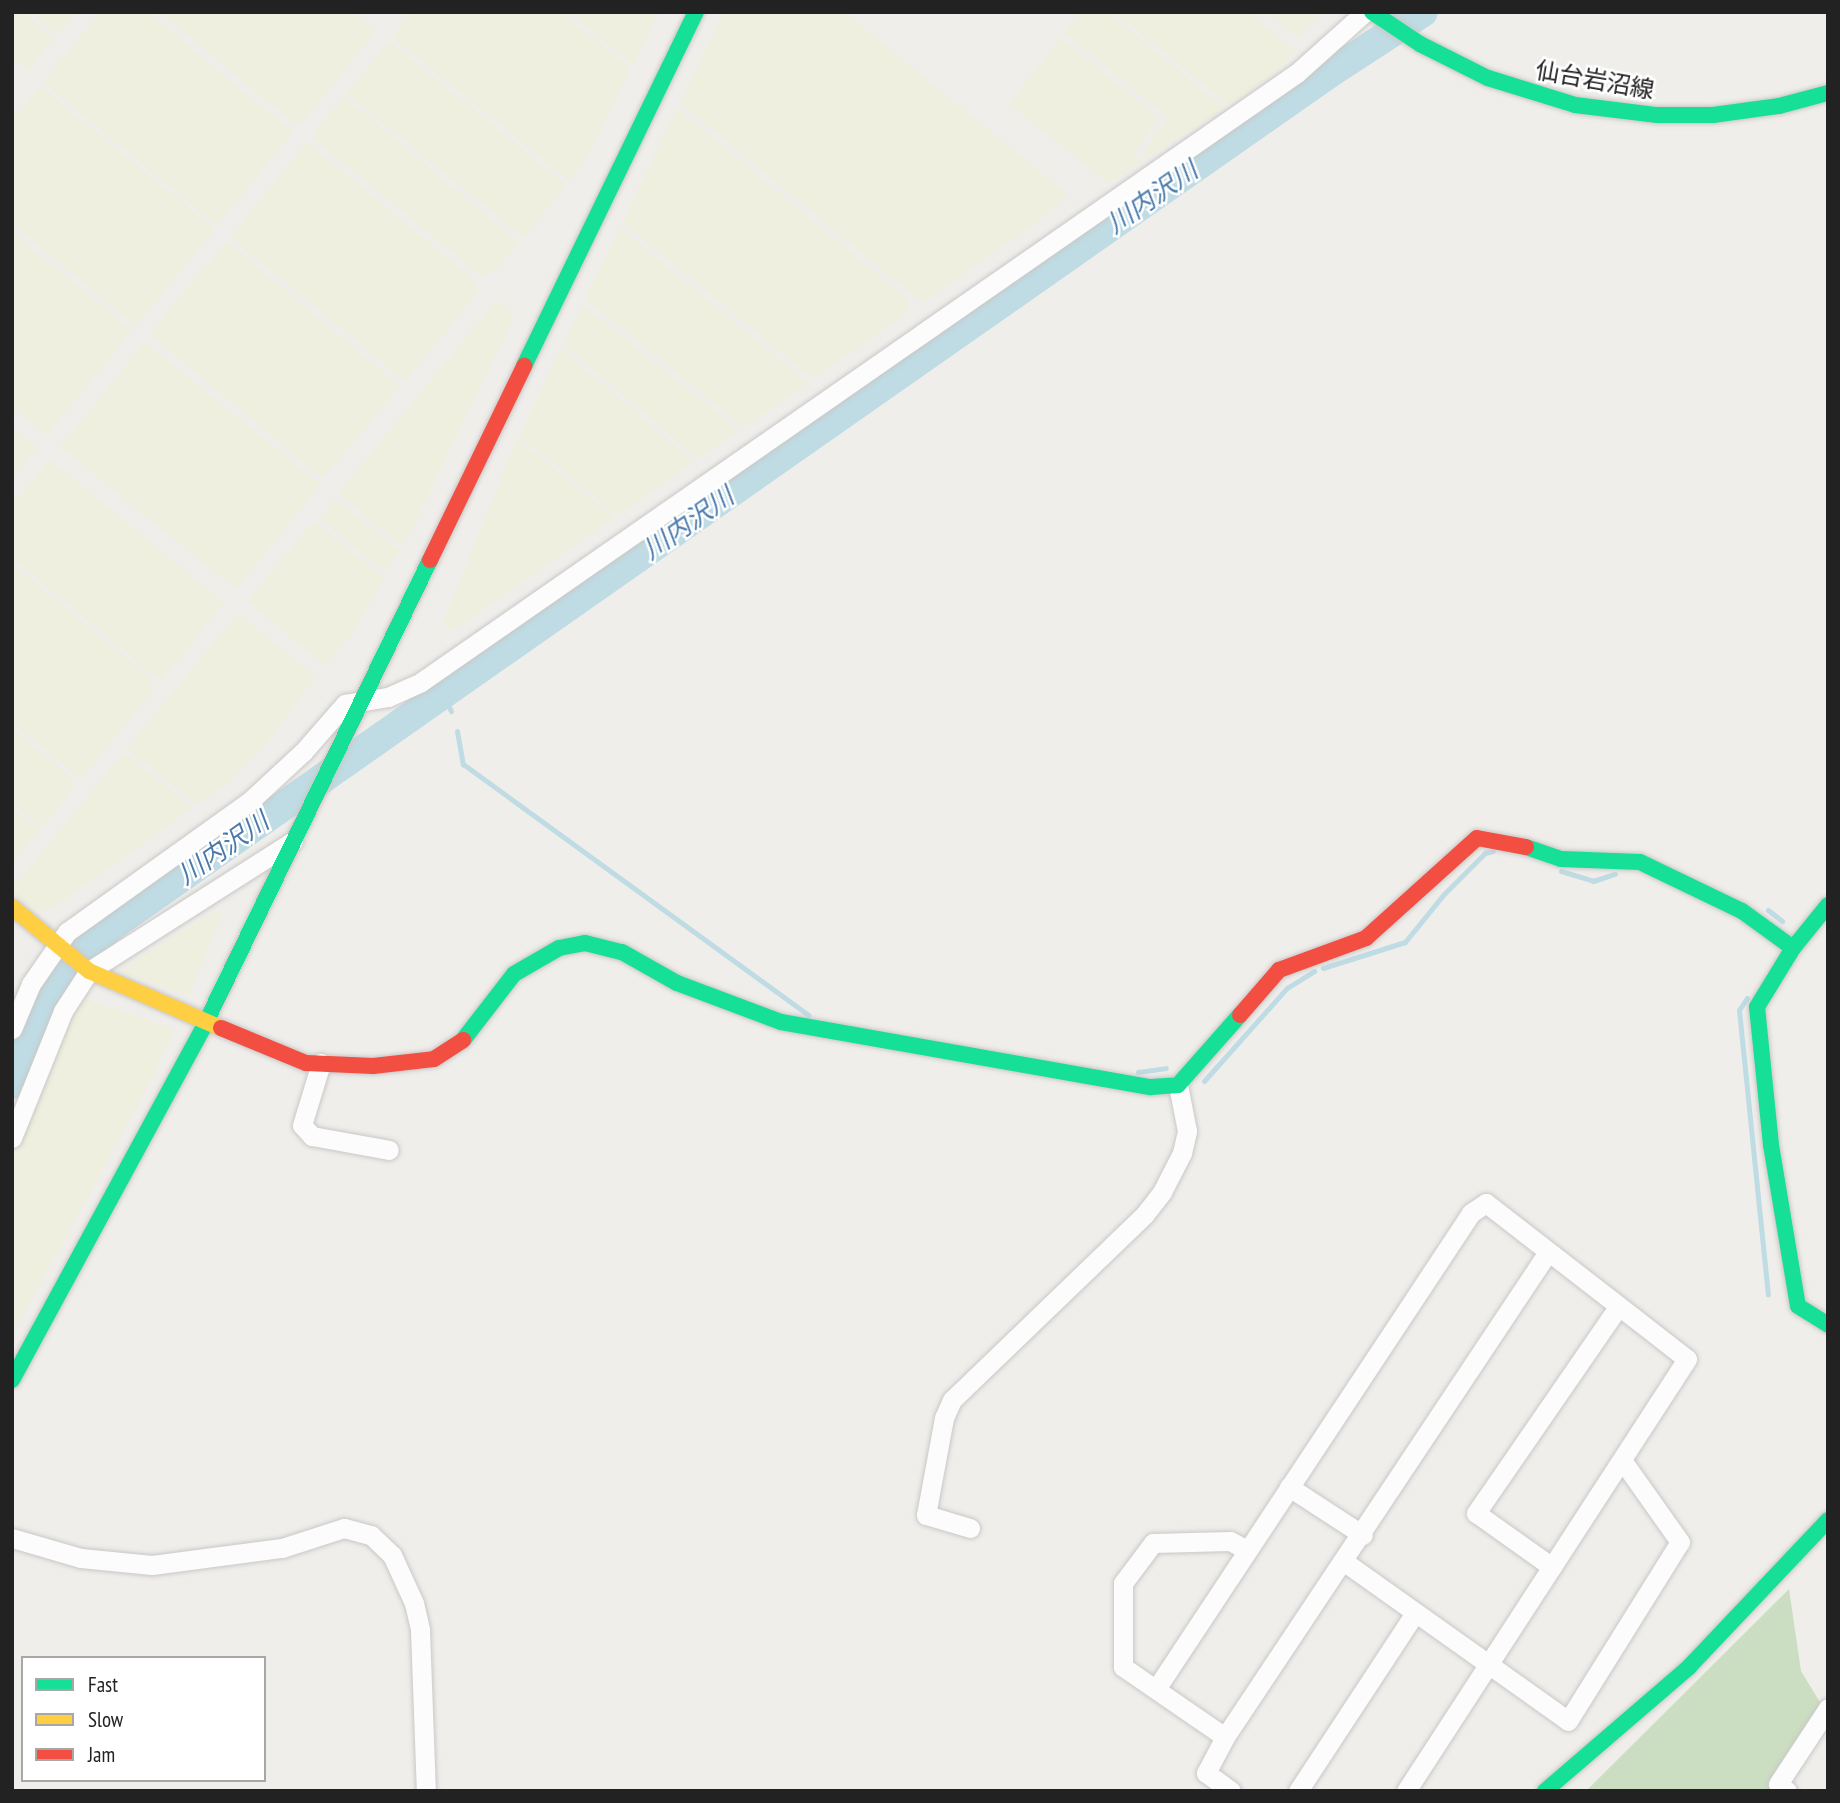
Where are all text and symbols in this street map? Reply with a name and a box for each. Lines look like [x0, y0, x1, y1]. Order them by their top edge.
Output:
street label: 仙台岩沼線 [1533, 55, 1657, 105]
water label: 川内沢川 [1100, 154, 1204, 240]
water label: 川内沢川 [636, 480, 740, 566]
water label: 川内沢川 [171, 805, 275, 891]
legend [21, 1656, 266, 1782]
text: Fast [88, 1671, 118, 1698]
text: Slow [88, 1706, 123, 1733]
text: Jam [88, 1741, 115, 1768]

